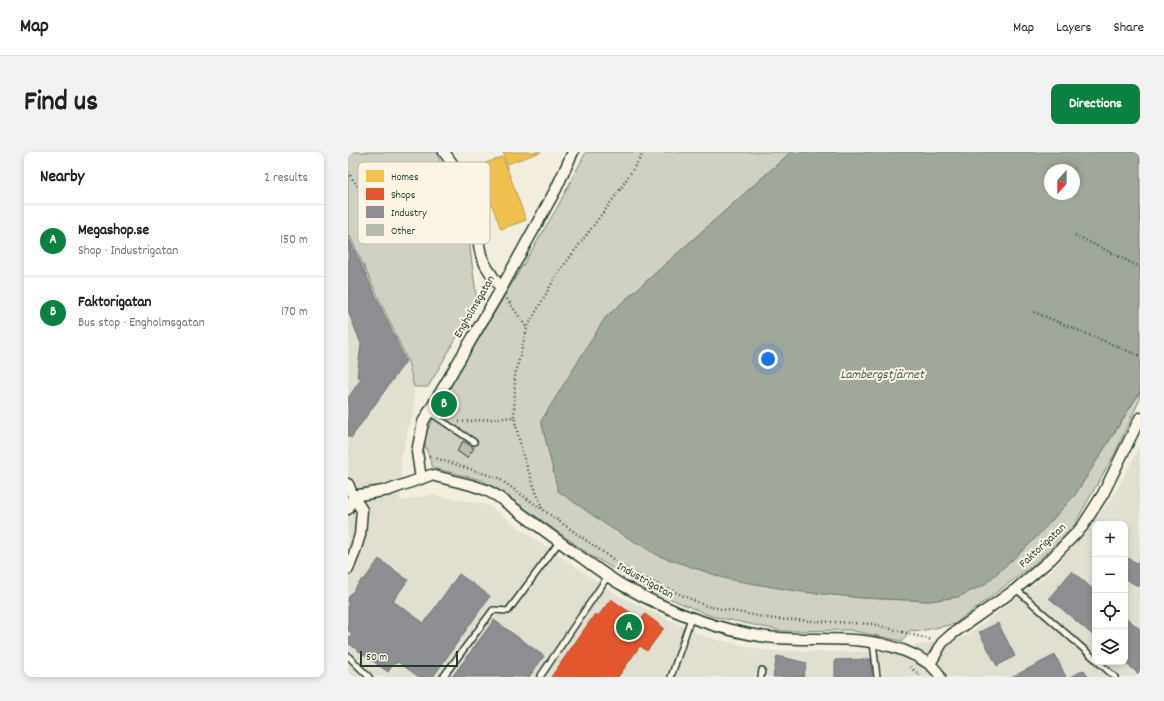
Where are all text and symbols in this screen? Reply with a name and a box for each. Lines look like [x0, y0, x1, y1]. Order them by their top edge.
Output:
text: Map [20, 14, 49, 41]
text: Map [1013, 18, 1034, 38]
text: Layers [1056, 18, 1091, 38]
text: Share [1113, 18, 1144, 38]
text: Find us [24, 84, 98, 124]
button: Directions [1051, 84, 1140, 124]
legend [358, 162, 490, 244]
north arrow [1044, 164, 1080, 200]
text: Nearby [40, 166, 84, 190]
text: 2 results [264, 169, 308, 188]
text: Homes [391, 170, 419, 186]
text: Shops [391, 188, 416, 204]
text: Industry [391, 206, 427, 222]
text: Megashop.se [78, 220, 149, 242]
text: Other [391, 224, 416, 240]
text: A [49, 231, 57, 250]
text: 150 m [280, 231, 308, 250]
text: Shop · Industrigatan [78, 242, 178, 261]
street label: Engholmsgatan [450, 272, 500, 341]
text: Faktorigatan [78, 292, 152, 314]
text: B [50, 303, 56, 322]
text: 170 m [281, 303, 308, 322]
text: Bus stop · Engholmsgatan [78, 314, 205, 333]
your location [758, 349, 778, 369]
water label: Lambergstjärnet [840, 366, 925, 385]
pin: B [431, 389, 457, 419]
street label: Faktorigatan [1016, 519, 1071, 572]
map controls [1092, 521, 1128, 665]
button: + [1092, 521, 1128, 557]
button: − [1092, 557, 1128, 593]
street label: Industrigatan [613, 558, 677, 604]
button: locate [1092, 593, 1128, 629]
pin: A [616, 612, 642, 642]
button: layers [1092, 629, 1128, 665]
scale bar [360, 649, 458, 668]
text: 50 m [366, 650, 387, 666]

